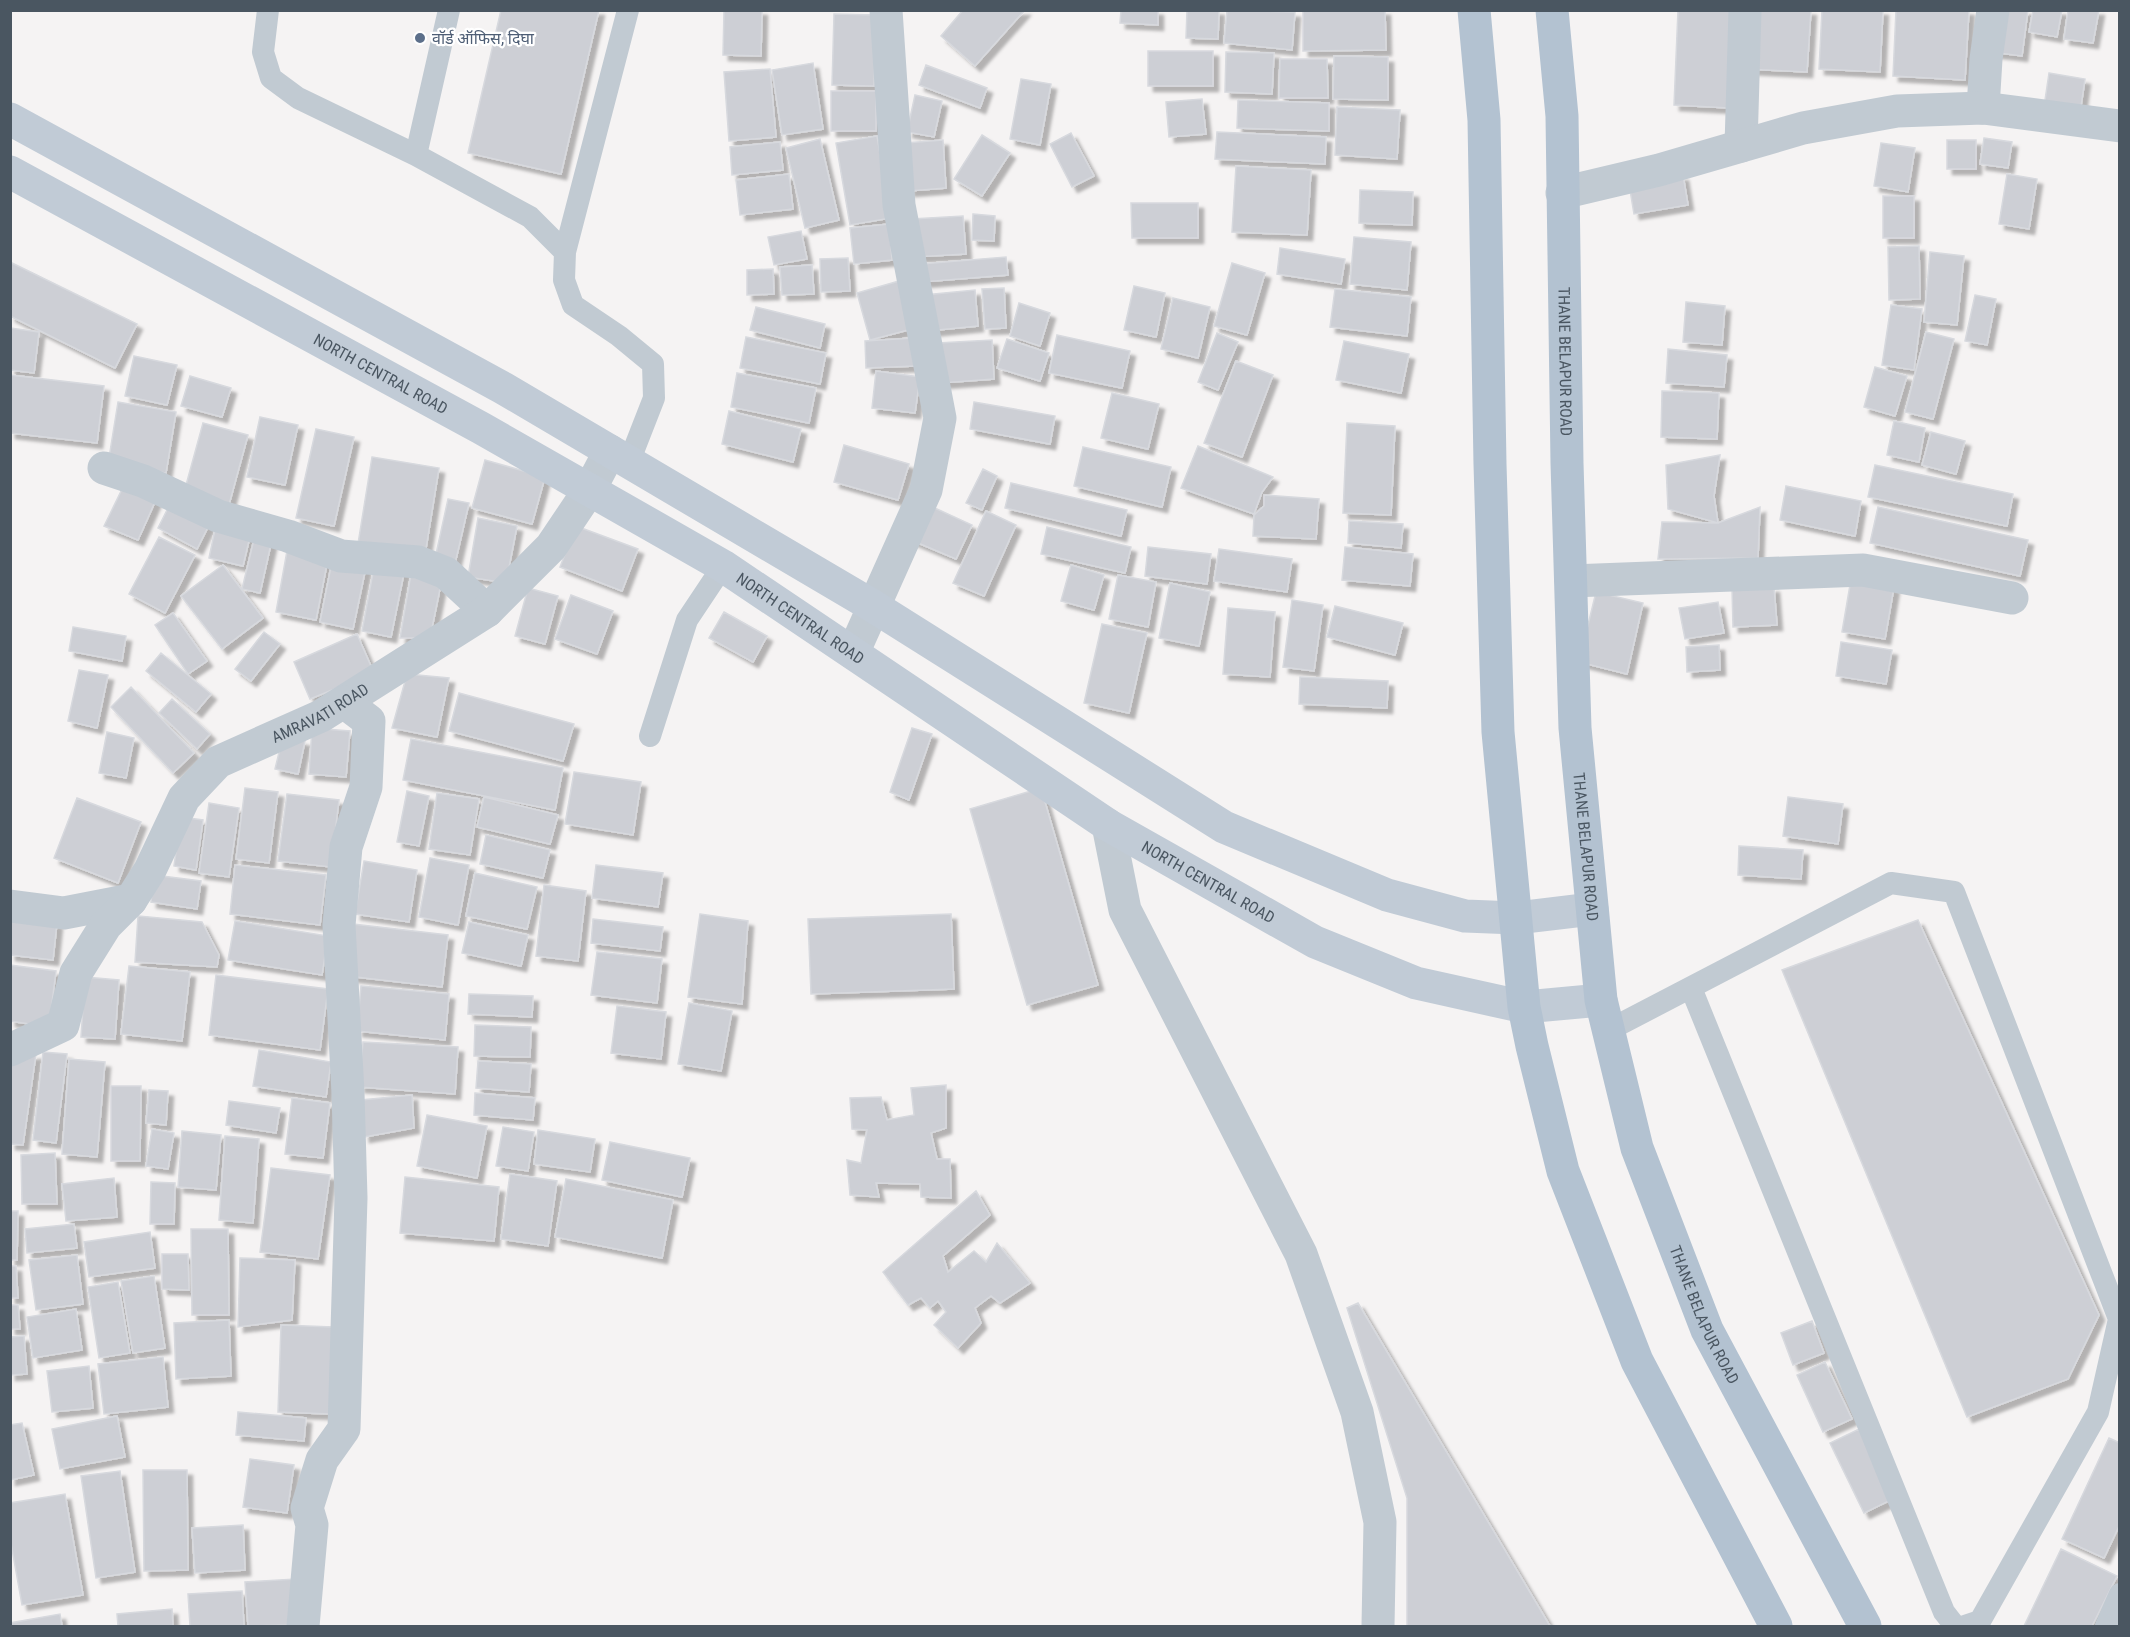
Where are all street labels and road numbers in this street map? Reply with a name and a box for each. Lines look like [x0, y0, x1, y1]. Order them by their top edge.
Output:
street label: THANE BELAPUR ROAD [1554, 287, 1576, 436]
street label: NORTH CENTRAL ROAD [310, 330, 451, 418]
street label: NORTH CENTRAL ROAD [733, 569, 868, 668]
street label: AMRAVATI ROAD [269, 680, 372, 747]
street label: THANE BELAPUR ROAD [1569, 772, 1602, 922]
street label: NORTH CENTRAL ROAD [1138, 837, 1278, 927]
street label: THANE BELAPUR ROAD [1665, 1243, 1743, 1387]

